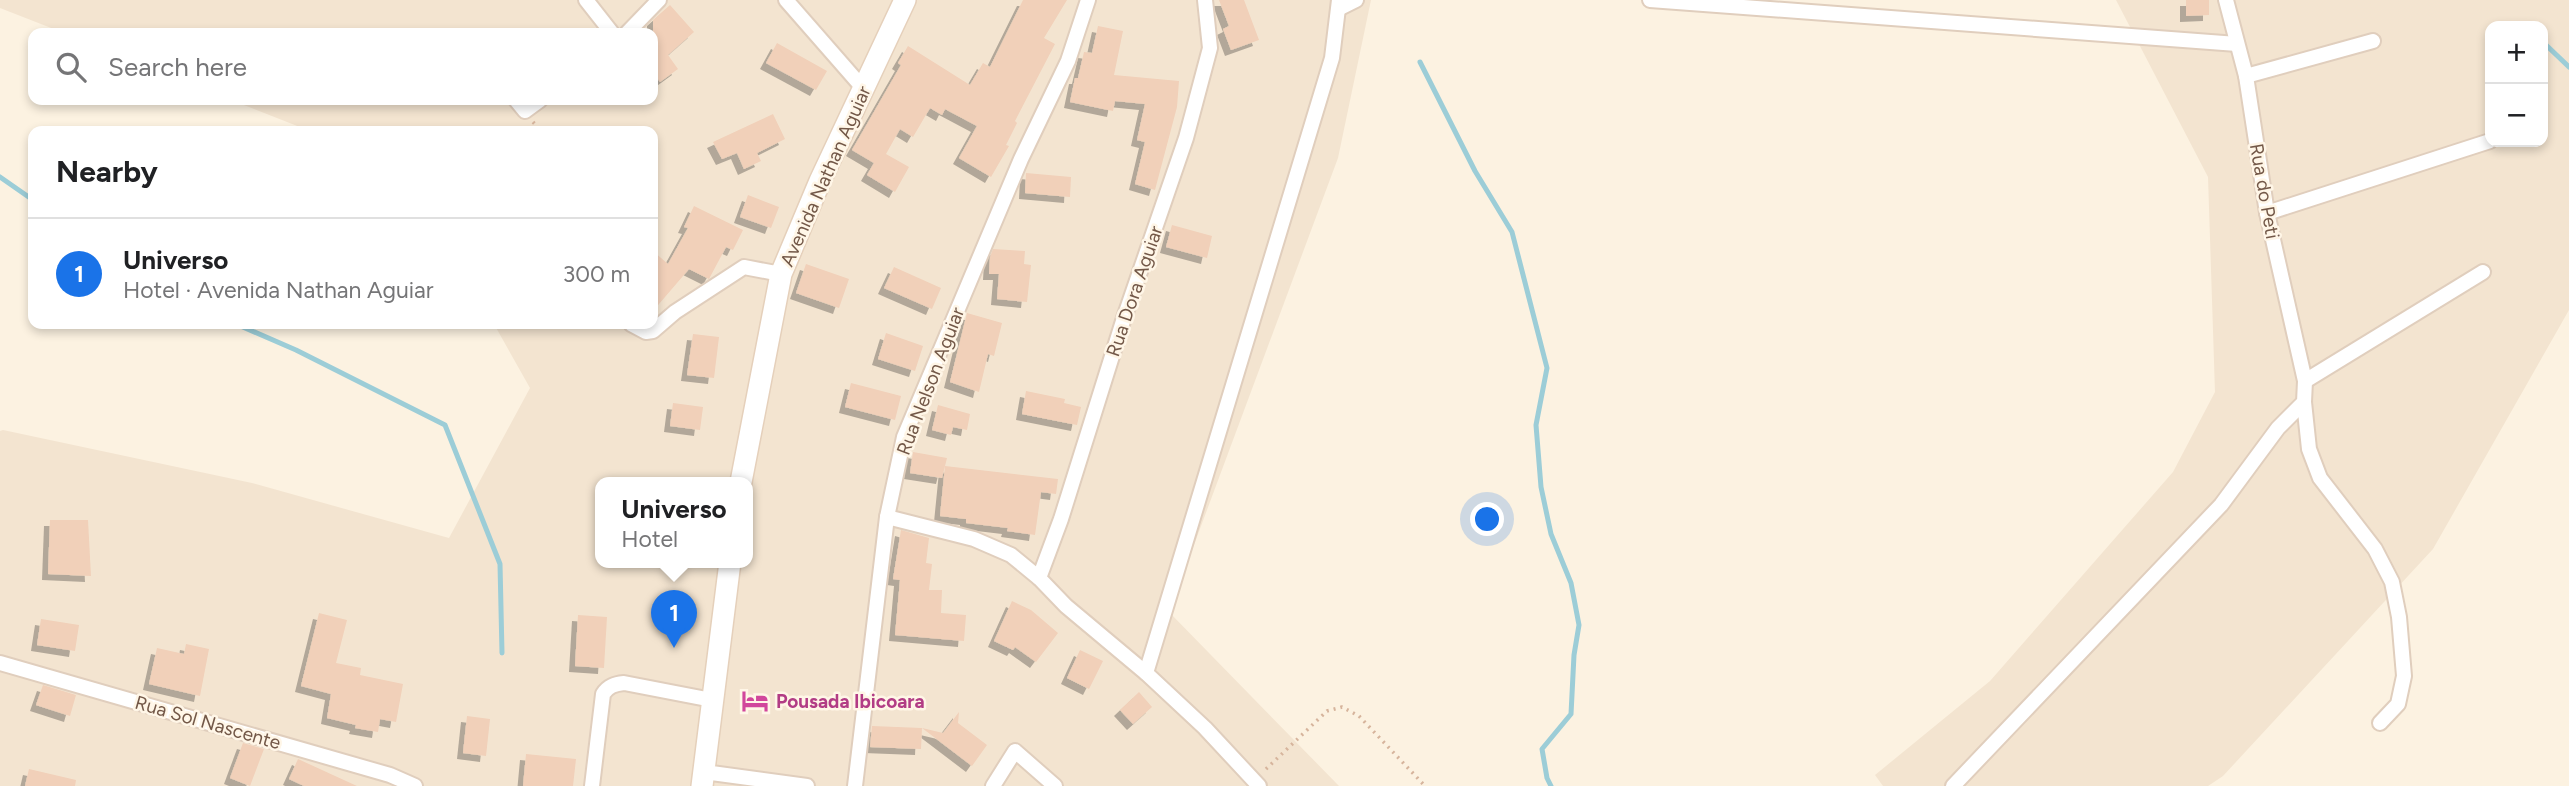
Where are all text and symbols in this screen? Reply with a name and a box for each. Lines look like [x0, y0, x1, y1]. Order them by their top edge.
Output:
map controls [2485, 21, 2548, 147]
button: + [2485, 21, 2548, 84]
search box [28, 28, 658, 105]
icon: search [52, 48, 90, 86]
text: Search here [108, 51, 247, 83]
street label: Avenida Nathan Aguiar [775, 82, 876, 270]
button: − [2485, 84, 2548, 147]
street label: Rua do Peti [2245, 142, 2284, 241]
text: Nearby [56, 153, 158, 190]
street label: Rua Dora Aguiar [1101, 222, 1168, 360]
text: Universo [123, 244, 228, 276]
text: 1 [74, 260, 84, 288]
text: 300 m [563, 260, 630, 288]
text: Hotel · Avenida Nathan Aguiar [123, 276, 434, 304]
street label: Rua Nelson Aguiar [892, 304, 969, 458]
popup [595, 477, 753, 568]
text: Universo [621, 493, 727, 525]
your location [1470, 502, 1504, 536]
text: Hotel [621, 525, 678, 553]
pin: 1 [651, 590, 697, 648]
hotel icon: Pousada Ibicoara [740, 686, 770, 716]
place label: Pousada Ibicoara [776, 690, 925, 713]
street label: Rua Sol Nascente [132, 691, 283, 754]

